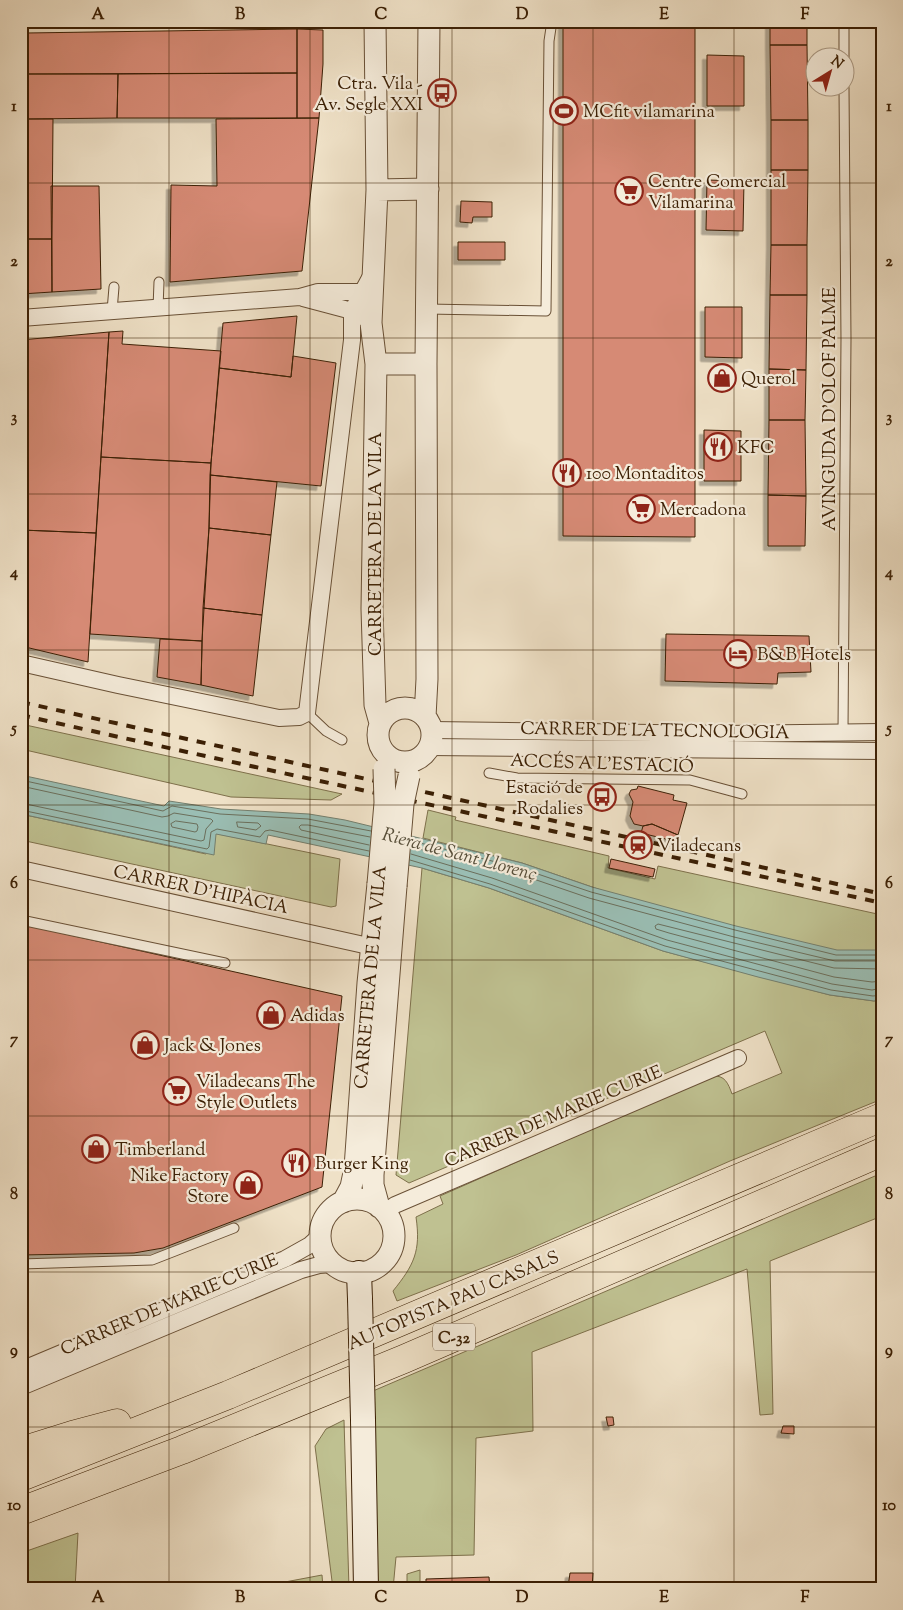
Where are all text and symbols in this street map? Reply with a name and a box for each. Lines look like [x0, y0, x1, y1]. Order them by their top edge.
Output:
text: A [92, 4, 105, 27]
text: B [235, 4, 245, 27]
text: C [375, 4, 388, 27]
text: D [516, 4, 529, 27]
text: E [659, 4, 669, 27]
text: F [801, 4, 810, 27]
north arrow [806, 48, 856, 98]
text: N [826, 52, 847, 75]
place label: Ctra. Vila - Av. Segle XXI [315, 72, 423, 119]
bus stop icon: Ctra. Vila - Av. Segle XXI [427, 78, 457, 108]
text: 1 [11, 96, 17, 119]
sports icon: MCfit vilamarina [549, 96, 579, 126]
text: 1 [886, 96, 892, 119]
place label: MCfit vilamarina [583, 100, 715, 126]
place label: Centre Comercial Vilamarina [648, 170, 786, 217]
supermarket icon: Centre Comercial Vilamarina [614, 176, 644, 206]
text: 2 [10, 251, 18, 274]
text: 2 [885, 251, 893, 274]
street label: AVINGUDA D'OLOF PALME [818, 287, 844, 531]
shop icon: Querol [707, 363, 737, 393]
place label: Querol [741, 367, 796, 393]
text: 3 [11, 407, 18, 430]
text: 3 [886, 407, 893, 430]
street label: CARRETERA DE LA VILA [364, 432, 390, 656]
restaurant icon: KFC [703, 432, 733, 462]
place label: KFC [737, 436, 775, 462]
restaurant icon: 100 Montaditos [552, 458, 582, 488]
place label: 100 Montaditos [586, 462, 704, 488]
supermarket icon: Mercadona [626, 494, 656, 524]
place label: Mercadona [660, 498, 746, 524]
text: 4 [9, 562, 18, 585]
text: 4 [884, 562, 893, 585]
hotel icon: B&B Hotels [723, 639, 753, 669]
place label: B&B Hotels [757, 643, 851, 669]
street label: CARRER DE LA TECNOLOGIA [520, 717, 790, 747]
text: 5 [9, 718, 17, 741]
text: 5 [884, 718, 892, 741]
street label: ACCÉS A L'ESTACIÓ [510, 748, 694, 781]
place label: Estació de Rodalies [506, 776, 583, 823]
bus stop icon: Estació de Rodalies [587, 782, 617, 812]
water label: Riera de Sant Llorenç [379, 822, 540, 889]
station icon: Viladecans [623, 830, 653, 860]
place label: Viladecans [657, 834, 741, 860]
street label: CARRER D'HIPÀCIA [111, 860, 291, 922]
street label: CARRETERA DE LA VILA [349, 864, 395, 1090]
text: 6 [10, 873, 18, 896]
text: 6 [885, 873, 893, 896]
shop icon: Adidas [256, 1000, 286, 1030]
place label: Adidas [290, 1004, 344, 1030]
text: 7 [10, 1029, 19, 1052]
text: 7 [885, 1029, 894, 1052]
shop icon: Jack & Jones [130, 1030, 160, 1060]
place label: Jack & Jones [163, 1034, 261, 1060]
street label: CARRER DE MARIE CURIE [441, 1060, 667, 1176]
place label: Viladecans The Style Outlets [196, 1070, 315, 1117]
supermarket icon: Viladecans The Style Outlets [162, 1076, 192, 1106]
shop icon: Timberland [81, 1134, 111, 1164]
place label: Timberland [115, 1138, 205, 1164]
restaurant icon: Burger King [281, 1148, 311, 1178]
place label: Burger King [315, 1152, 409, 1178]
place label: Nike Factory Store [130, 1164, 229, 1211]
shop icon: Nike Factory Store [233, 1170, 263, 1200]
text: 8 [10, 1184, 18, 1207]
text: 8 [885, 1184, 893, 1207]
street label: AUTOPISTA PAU CASALS [344, 1245, 564, 1358]
street label: CARRER DE MARIE CURIE [57, 1248, 283, 1364]
road number: C-32 [433, 1324, 475, 1350]
text: 9 [10, 1340, 18, 1363]
text: 9 [885, 1340, 893, 1363]
text: 10 [7, 1495, 21, 1518]
text: 10 [882, 1495, 896, 1518]
text: A [92, 1587, 105, 1610]
text: B [235, 1587, 245, 1610]
text: C [375, 1587, 388, 1610]
text: D [516, 1587, 529, 1610]
text: E [659, 1587, 669, 1610]
text: F [801, 1587, 810, 1610]

